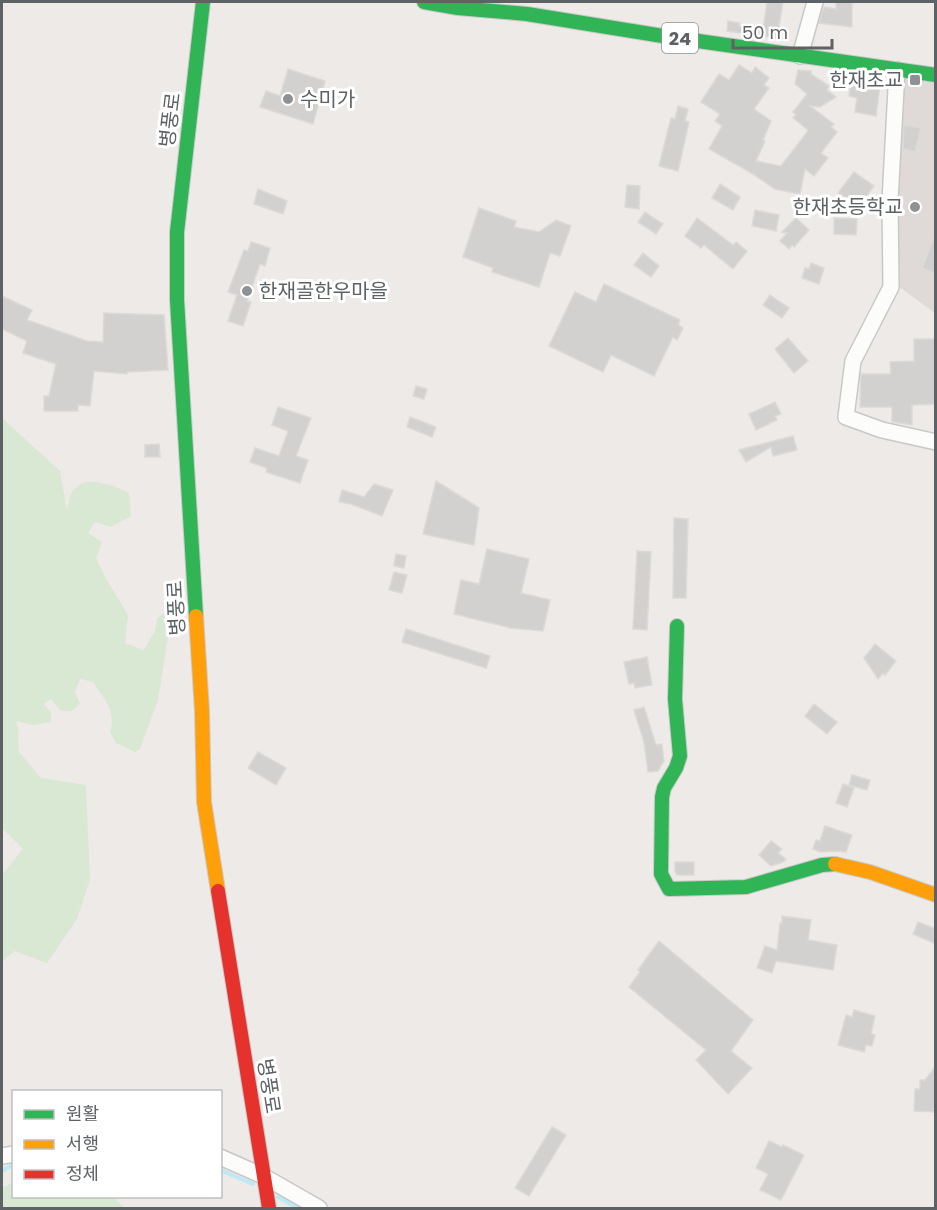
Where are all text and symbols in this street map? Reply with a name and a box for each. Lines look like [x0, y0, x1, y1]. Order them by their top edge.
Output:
scale bar [733, 12, 832, 50]
text: 50 m [742, 20, 788, 45]
road number: 24 [662, 23, 698, 53]
place label: 한재초교 [829, 66, 903, 94]
marker: 한재초교 [908, 73, 922, 87]
place label: 수미가 [300, 85, 355, 113]
street label: 병풍로 [153, 91, 187, 149]
marker: 수미가 [281, 92, 295, 106]
place label: 한재초등학교 [793, 193, 903, 221]
marker: 한재초등학교 [908, 200, 922, 214]
place label: 한재골한우마을 [259, 277, 388, 305]
marker: 한재골한우마을 [240, 284, 254, 298]
street label: 병풍로 [161, 580, 191, 636]
street label: 병풍로 [251, 1057, 287, 1115]
legend [12, 1090, 222, 1198]
text: 원활 [66, 1101, 99, 1126]
text: 서행 [66, 1131, 99, 1156]
text: 정체 [66, 1161, 99, 1186]

